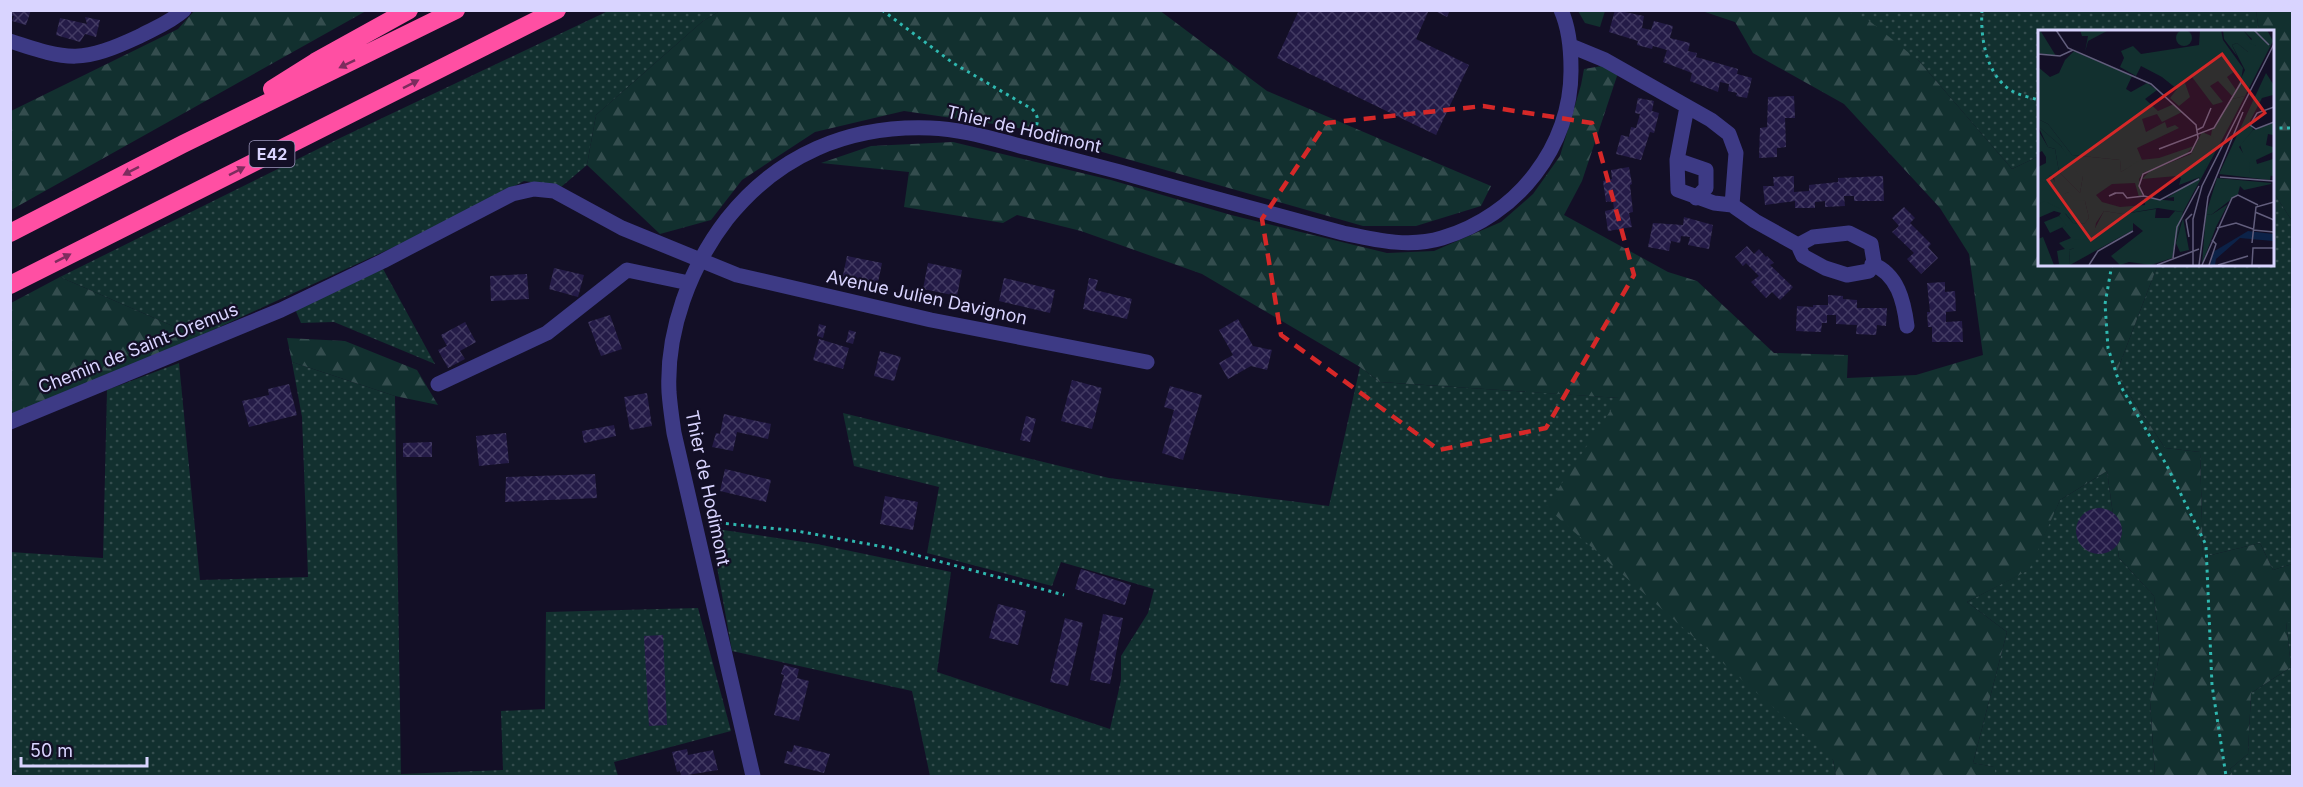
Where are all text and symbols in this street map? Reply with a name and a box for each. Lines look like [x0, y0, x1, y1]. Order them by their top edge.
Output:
inset map [2038, 30, 2273, 266]
one-way arrow [338, 59, 355, 69]
one-way arrow [403, 79, 420, 88]
street label: Thier de Hodimont [945, 101, 1104, 157]
road number: E42 [250, 141, 294, 167]
one-way arrow [123, 166, 140, 176]
one-way arrow [229, 167, 246, 176]
one-way arrow [54, 254, 71, 263]
street label: Avenue Julien Davignon [825, 265, 1029, 329]
street label: Chemin de Saint-Oremus [35, 298, 241, 398]
street label: Thier de Hodimont [681, 408, 735, 568]
scale bar [21, 730, 147, 768]
text: 50 m [30, 740, 73, 761]

